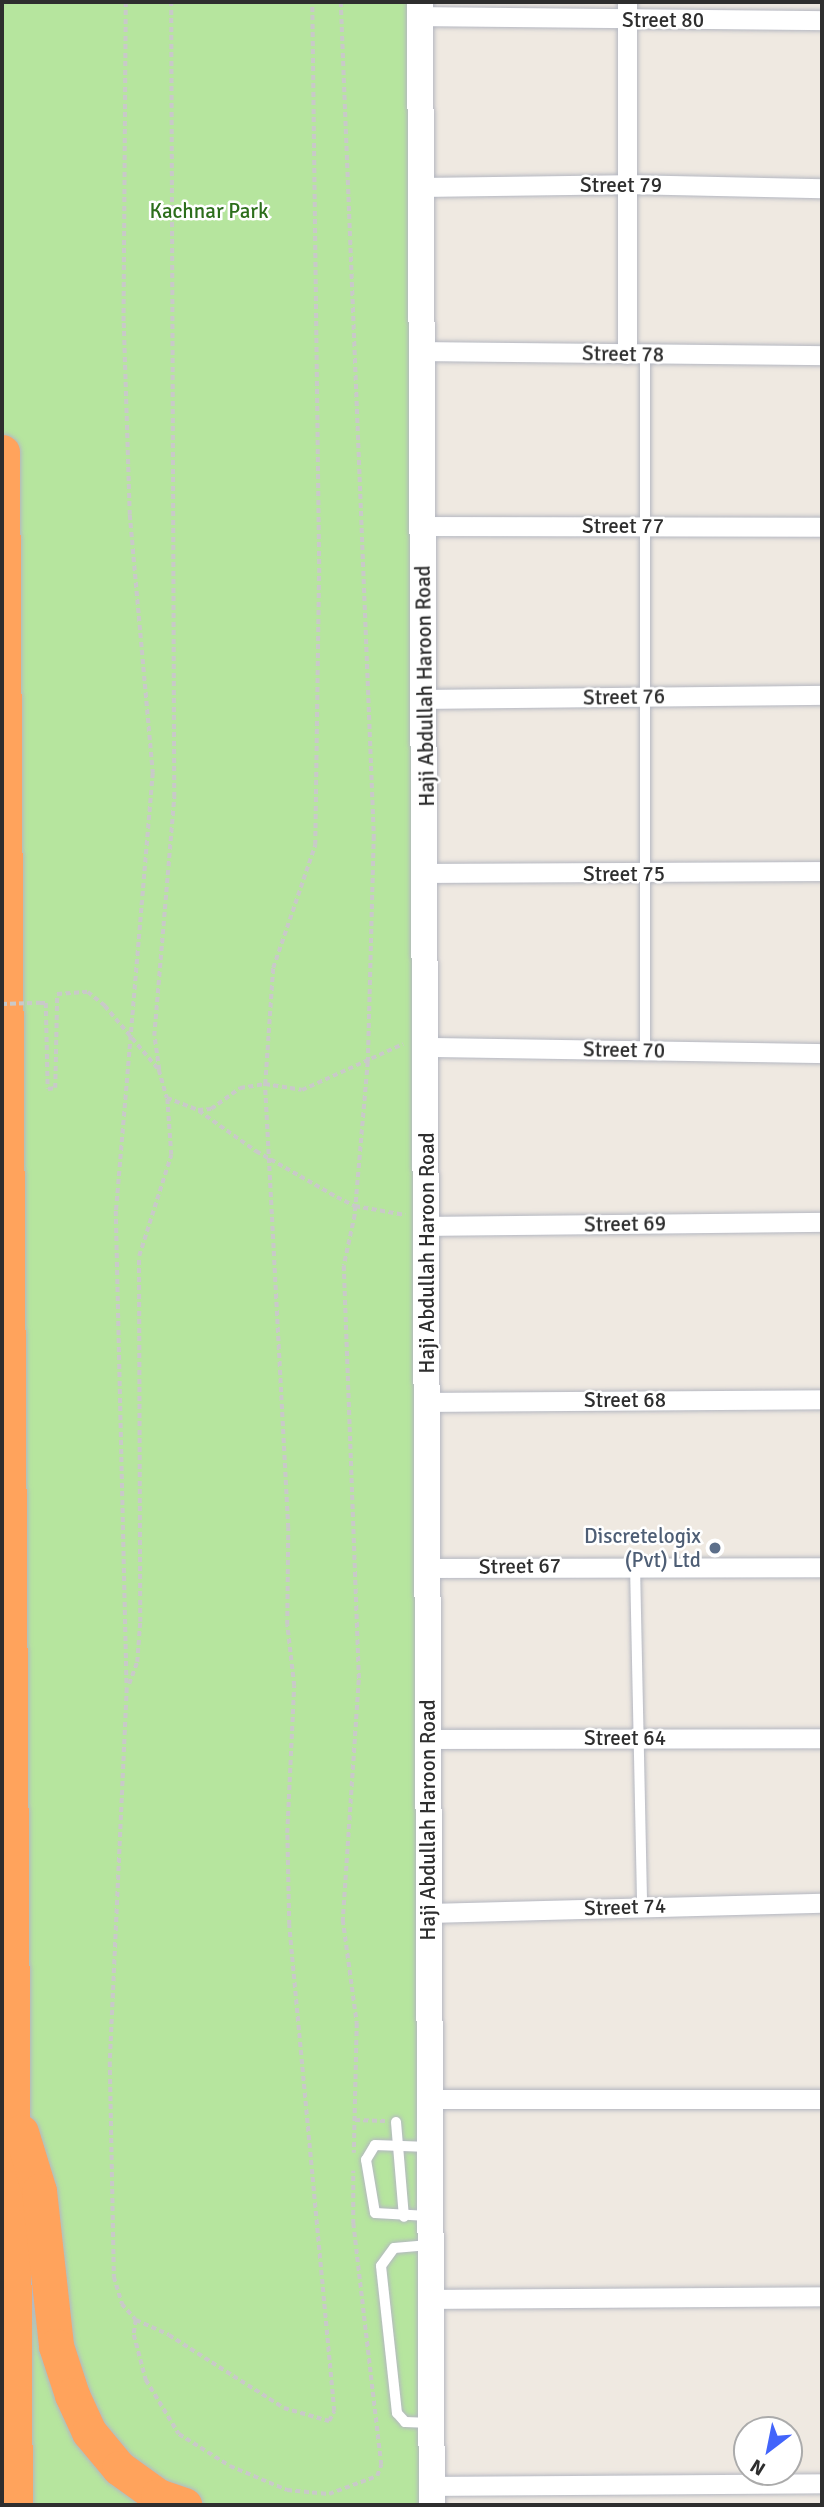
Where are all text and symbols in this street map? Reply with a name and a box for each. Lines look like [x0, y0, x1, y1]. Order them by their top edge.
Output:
street label: Street 80 [622, 7, 704, 33]
street label: Street 79 [580, 172, 662, 198]
park label: Kachnar Park [149, 198, 269, 224]
street label: Street 78 [582, 341, 664, 367]
street label: Street 77 [582, 513, 664, 539]
street label: Haji Abdullah Haroon Road [410, 565, 440, 807]
street label: Street 76 [583, 684, 665, 710]
street label: Street 75 [583, 861, 665, 887]
street label: Street 70 [583, 1037, 665, 1063]
street label: Haji Abdullah Haroon Road [414, 1132, 440, 1374]
street label: Street 69 [584, 1211, 666, 1237]
street label: Street 68 [584, 1387, 666, 1413]
place label: Discretelogix (Pvt) Ltd [584, 1523, 701, 1573]
marker: Discretelogix (Pvt) Ltd [707, 1540, 723, 1556]
street label: Street 67 [479, 1553, 561, 1579]
street label: Haji Abdullah Haroon Road [415, 1699, 441, 1941]
street label: Street 64 [584, 1725, 666, 1751]
street label: Street 74 [584, 1893, 666, 1921]
north arrow [733, 2416, 803, 2486]
text: N [746, 2453, 770, 2481]

